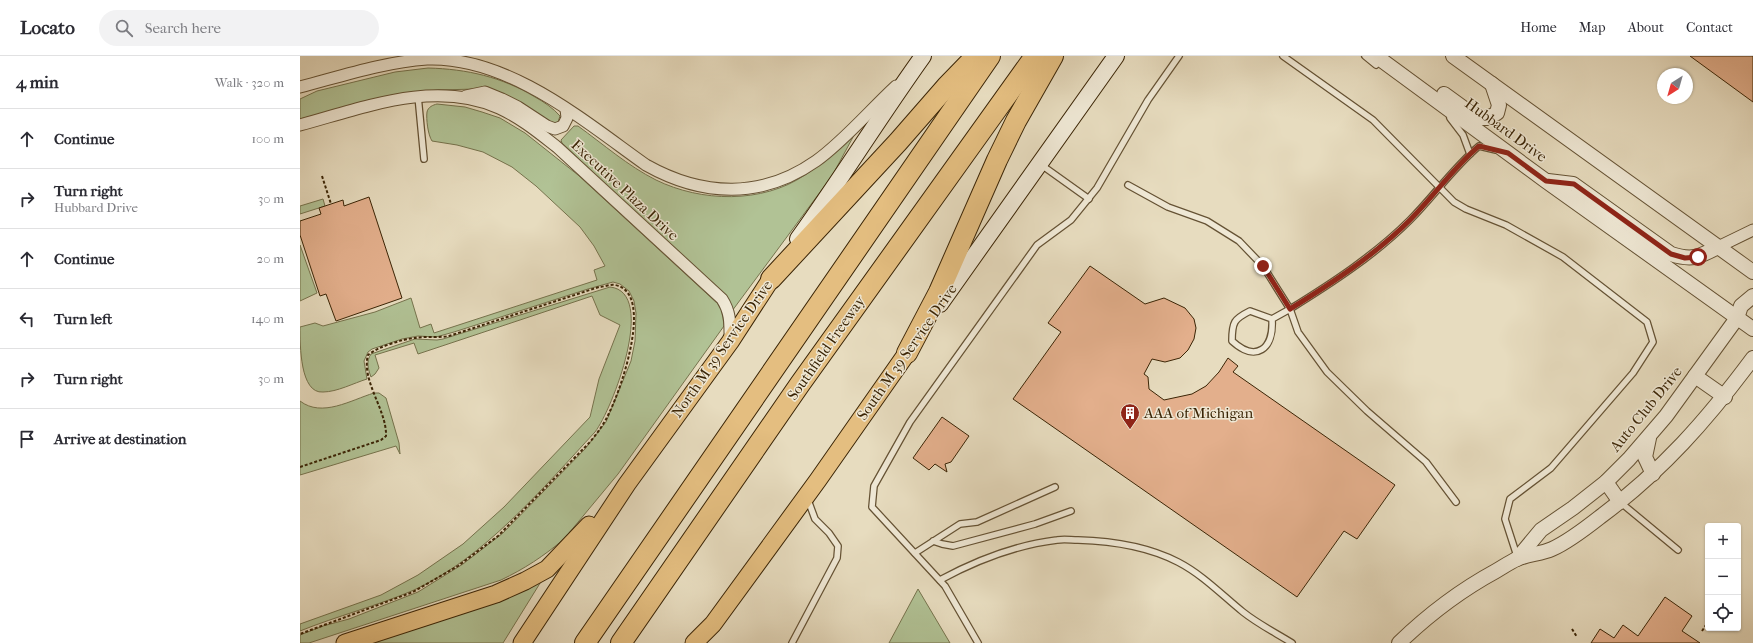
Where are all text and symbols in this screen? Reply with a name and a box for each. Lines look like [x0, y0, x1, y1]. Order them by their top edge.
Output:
search box [99, 10, 379, 46]
text: Locato [20, 17, 75, 39]
icon: search [113, 17, 135, 39]
text: Search here [145, 19, 221, 37]
text: Home [1520, 19, 1557, 36]
text: Map [1579, 19, 1606, 36]
text: About [1628, 19, 1664, 36]
text: Contact [1686, 19, 1733, 36]
north arrow [1657, 68, 1693, 104]
text: 4 min [16, 72, 59, 92]
text: Walk · 320 m [215, 75, 284, 90]
street label: Hubbard Drive [1461, 94, 1551, 166]
icon: ahead [16, 128, 38, 150]
text: Continue [54, 130, 114, 148]
text: 100 m [251, 131, 284, 146]
street label: Executive Plaza Drive [568, 136, 683, 245]
text: Turn right [54, 182, 123, 200]
icon: right [16, 188, 38, 210]
text: 30 m [258, 191, 284, 206]
text: Hubbard Drive [54, 200, 138, 215]
icon: ahead [16, 248, 38, 270]
route start [1689, 248, 1707, 266]
text: Continue [54, 250, 114, 268]
text: 20 m [257, 251, 284, 266]
route end [1254, 257, 1272, 275]
street label: North M 39 Service Drive [668, 276, 777, 421]
street label: South M 39 Service Drive [853, 280, 961, 424]
street label: Southfield Freeway [783, 292, 869, 404]
icon: left [16, 308, 38, 330]
text: Turn left [54, 310, 112, 328]
text: 140 m [251, 311, 284, 326]
street label: Auto Club Drive [1605, 362, 1686, 456]
icon: right [16, 368, 38, 390]
text: Turn right [54, 370, 123, 388]
text: 30 m [258, 371, 284, 386]
building icon: AAA of Michigan [1119, 402, 1141, 430]
place label: AAA of Michigan [1143, 404, 1253, 422]
icon: arrive [16, 428, 38, 450]
text: Arrive at destination [54, 430, 186, 448]
map controls [1705, 523, 1741, 631]
button: + [1705, 523, 1741, 559]
button: − [1705, 559, 1741, 595]
button: locate [1705, 595, 1741, 631]

